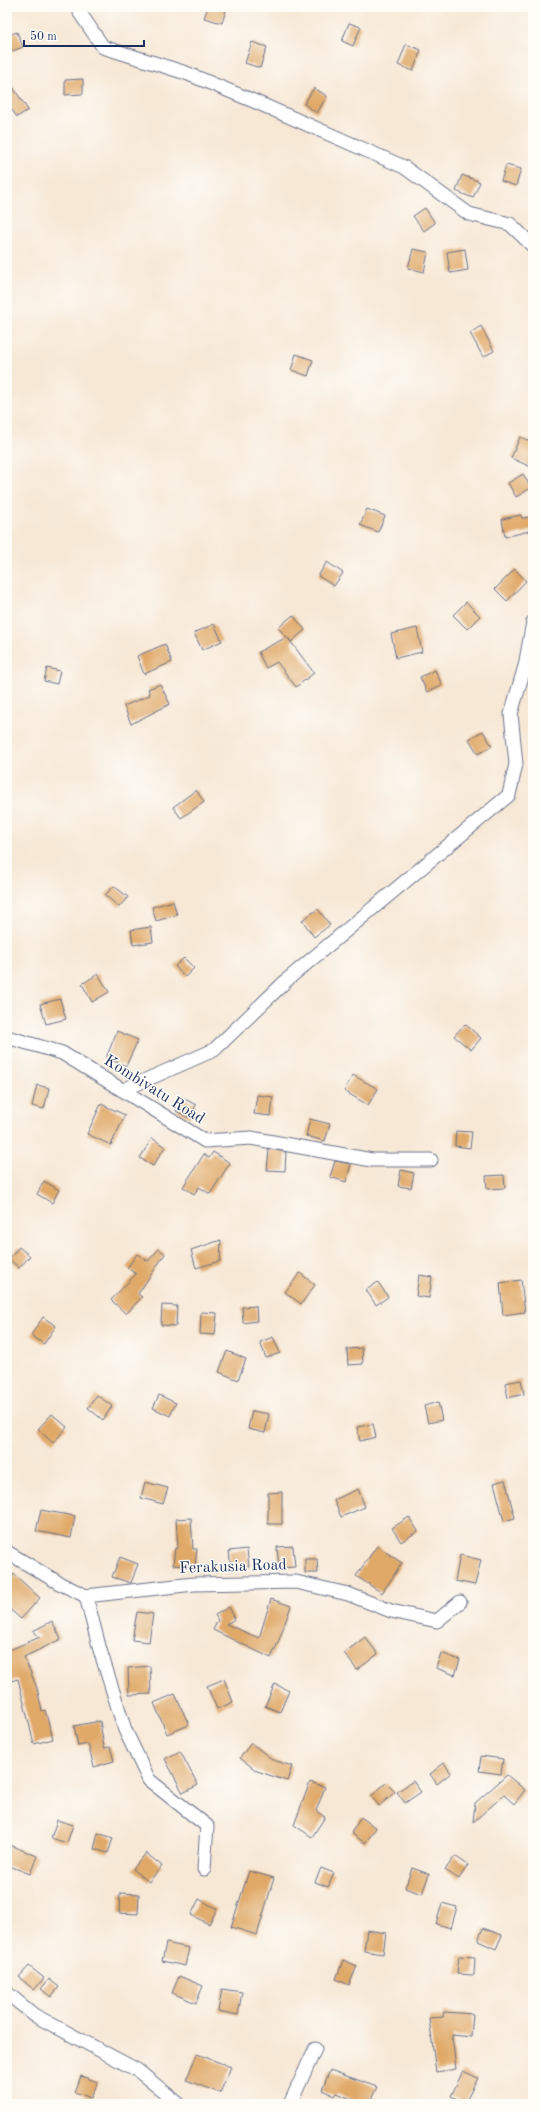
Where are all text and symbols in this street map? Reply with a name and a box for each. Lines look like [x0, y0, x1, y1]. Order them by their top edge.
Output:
scale bar [24, 22, 144, 48]
text: 50 m [30, 30, 57, 43]
street label: Kombivatu Road [101, 1053, 207, 1127]
street label: Ferakusia Road [179, 1557, 287, 1577]

